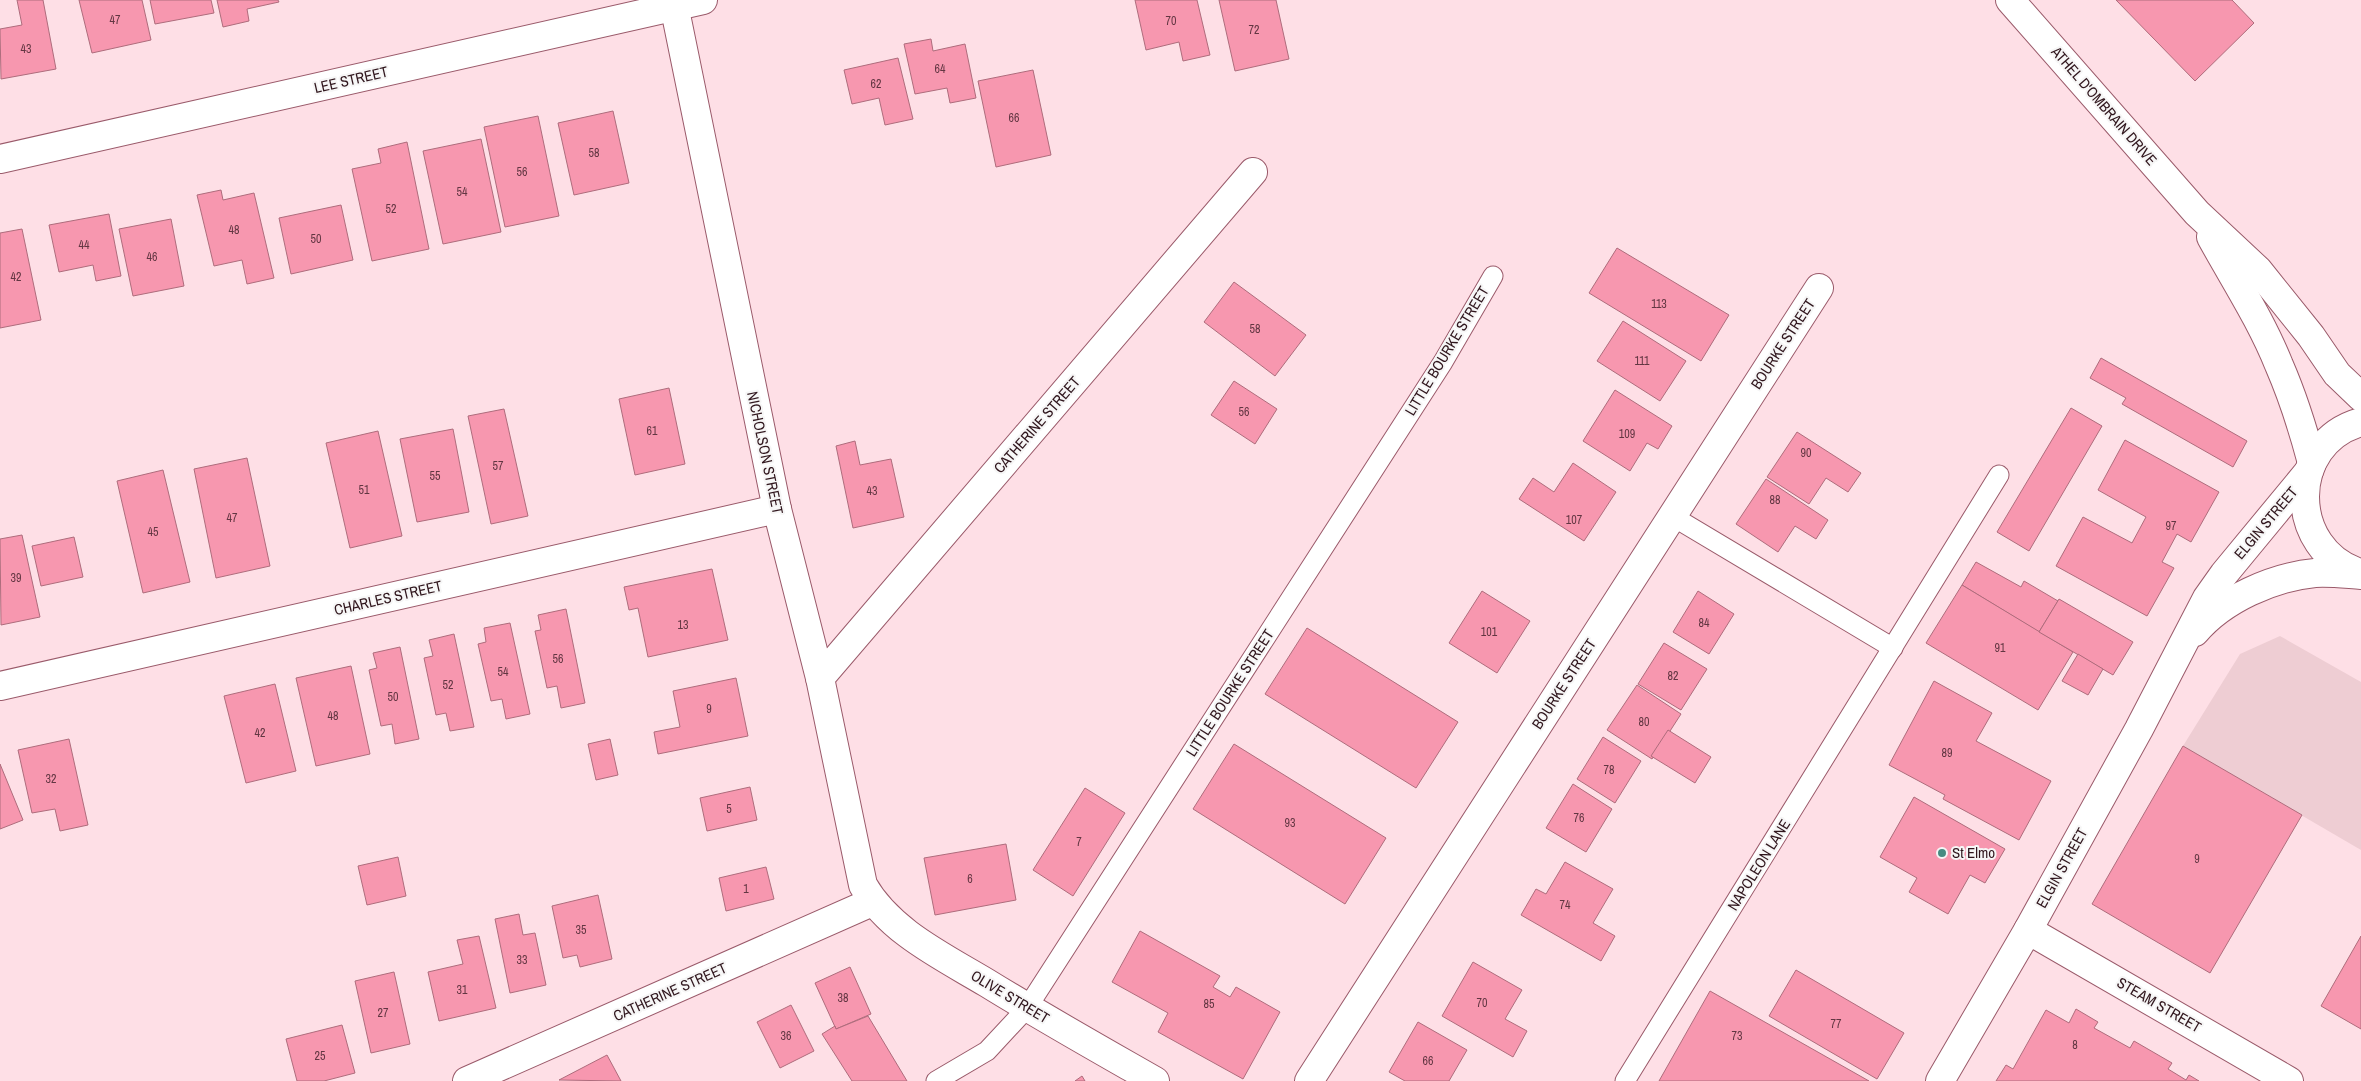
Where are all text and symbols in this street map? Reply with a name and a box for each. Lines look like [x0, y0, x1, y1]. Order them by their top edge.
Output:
house number: 47 [110, 12, 121, 28]
house number: 70 [1166, 13, 1176, 29]
house number: 72 [1249, 22, 1259, 38]
house number: 43 [21, 41, 31, 57]
street label: ATHEL D'OMBRAIN DRIVE [2046, 41, 2162, 170]
street label: LEE STREET [312, 61, 390, 98]
house number: 64 [935, 61, 946, 77]
house number: 62 [871, 76, 881, 92]
house number: 66 [1009, 110, 1019, 126]
house number: 58 [589, 145, 599, 161]
house number: 56 [517, 164, 527, 180]
house number: 54 [457, 184, 468, 200]
house number: 52 [386, 201, 396, 217]
house number: 48 [229, 222, 239, 238]
house number: 50 [311, 231, 321, 247]
house number: 44 [79, 237, 90, 253]
house number: 46 [147, 249, 157, 265]
house number: 42 [11, 269, 21, 285]
street label: LITTLE BOURKE STREET [1400, 282, 1494, 419]
street label: BOURKE STREET [1745, 294, 1820, 393]
house number: 113 [1651, 296, 1667, 312]
house number: 58 [1250, 321, 1260, 337]
house number: 111 [1635, 353, 1650, 369]
street label: CATHERINE STREET [989, 371, 1085, 478]
street label: NICHOLSON STREET [742, 390, 789, 517]
house number: 56 [1239, 404, 1249, 420]
house number: 61 [647, 423, 658, 439]
house number: 109 [1619, 426, 1635, 442]
house number: 90 [1801, 445, 1811, 461]
house number: 57 [493, 458, 504, 474]
house number: 55 [430, 468, 441, 484]
house number: 51 [359, 482, 370, 498]
street label: ELGIN STREET [2229, 482, 2303, 563]
house number: 43 [867, 483, 877, 499]
house number: 88 [1770, 492, 1780, 508]
house number: 47 [227, 510, 238, 526]
house number: 107 [1566, 512, 1583, 528]
house number: 97 [2166, 518, 2177, 534]
house number: 45 [148, 524, 159, 540]
house number: 39 [11, 570, 21, 586]
street label: CHARLES STREET [332, 575, 444, 620]
house number: 84 [1699, 615, 1710, 631]
house number: 13 [678, 617, 688, 633]
house number: 101 [1481, 624, 1498, 640]
street label: LITTLE BOURKE STREET [1181, 625, 1279, 760]
street label: BOURKE STREET [1526, 634, 1601, 733]
house number: 91 [1995, 640, 2006, 656]
house number: 56 [553, 651, 563, 667]
house number: 54 [498, 664, 509, 680]
house number: 82 [1668, 668, 1678, 684]
house number: 52 [443, 677, 453, 693]
house number: 50 [388, 689, 398, 705]
house number: 9 [706, 701, 712, 717]
house number: 48 [328, 708, 338, 724]
house number: 80 [1639, 714, 1649, 730]
house number: 42 [255, 725, 265, 741]
house number: 89 [1942, 745, 1952, 761]
house number: 78 [1604, 762, 1614, 778]
house number: 32 [46, 771, 56, 787]
house number: 5 [726, 801, 732, 817]
house number: 76 [1574, 810, 1584, 826]
house number: 93 [1285, 815, 1295, 831]
street label: NAPOLEON LANE [1722, 815, 1795, 914]
street label: ELGIN STREET [2031, 823, 2093, 912]
house number: 7 [1076, 834, 1082, 850]
place label: St Elmo [1952, 842, 1995, 863]
marker: St Elmo [1936, 847, 1948, 859]
house number: 9 [2194, 851, 2200, 867]
house number: 6 [967, 871, 973, 887]
house number: 1 [743, 881, 749, 897]
house number: 74 [1560, 897, 1571, 913]
house number: 35 [576, 922, 587, 938]
house number: 33 [517, 952, 527, 968]
street label: CATHERINE STREET [610, 957, 730, 1026]
street label: OLIVE STREET [967, 965, 1054, 1029]
street label: STEAM STREET [2113, 972, 2206, 1037]
house number: 31 [457, 982, 468, 998]
house number: 38 [838, 990, 848, 1006]
house number: 70 [1477, 995, 1487, 1011]
house number: 85 [1204, 996, 1215, 1012]
house number: 27 [378, 1005, 389, 1021]
house number: 77 [1831, 1016, 1842, 1032]
house number: 36 [781, 1028, 791, 1044]
house number: 73 [1732, 1028, 1742, 1044]
house number: 8 [2072, 1037, 2078, 1053]
house number: 25 [315, 1048, 326, 1064]
house number: 66 [1423, 1053, 1433, 1069]

